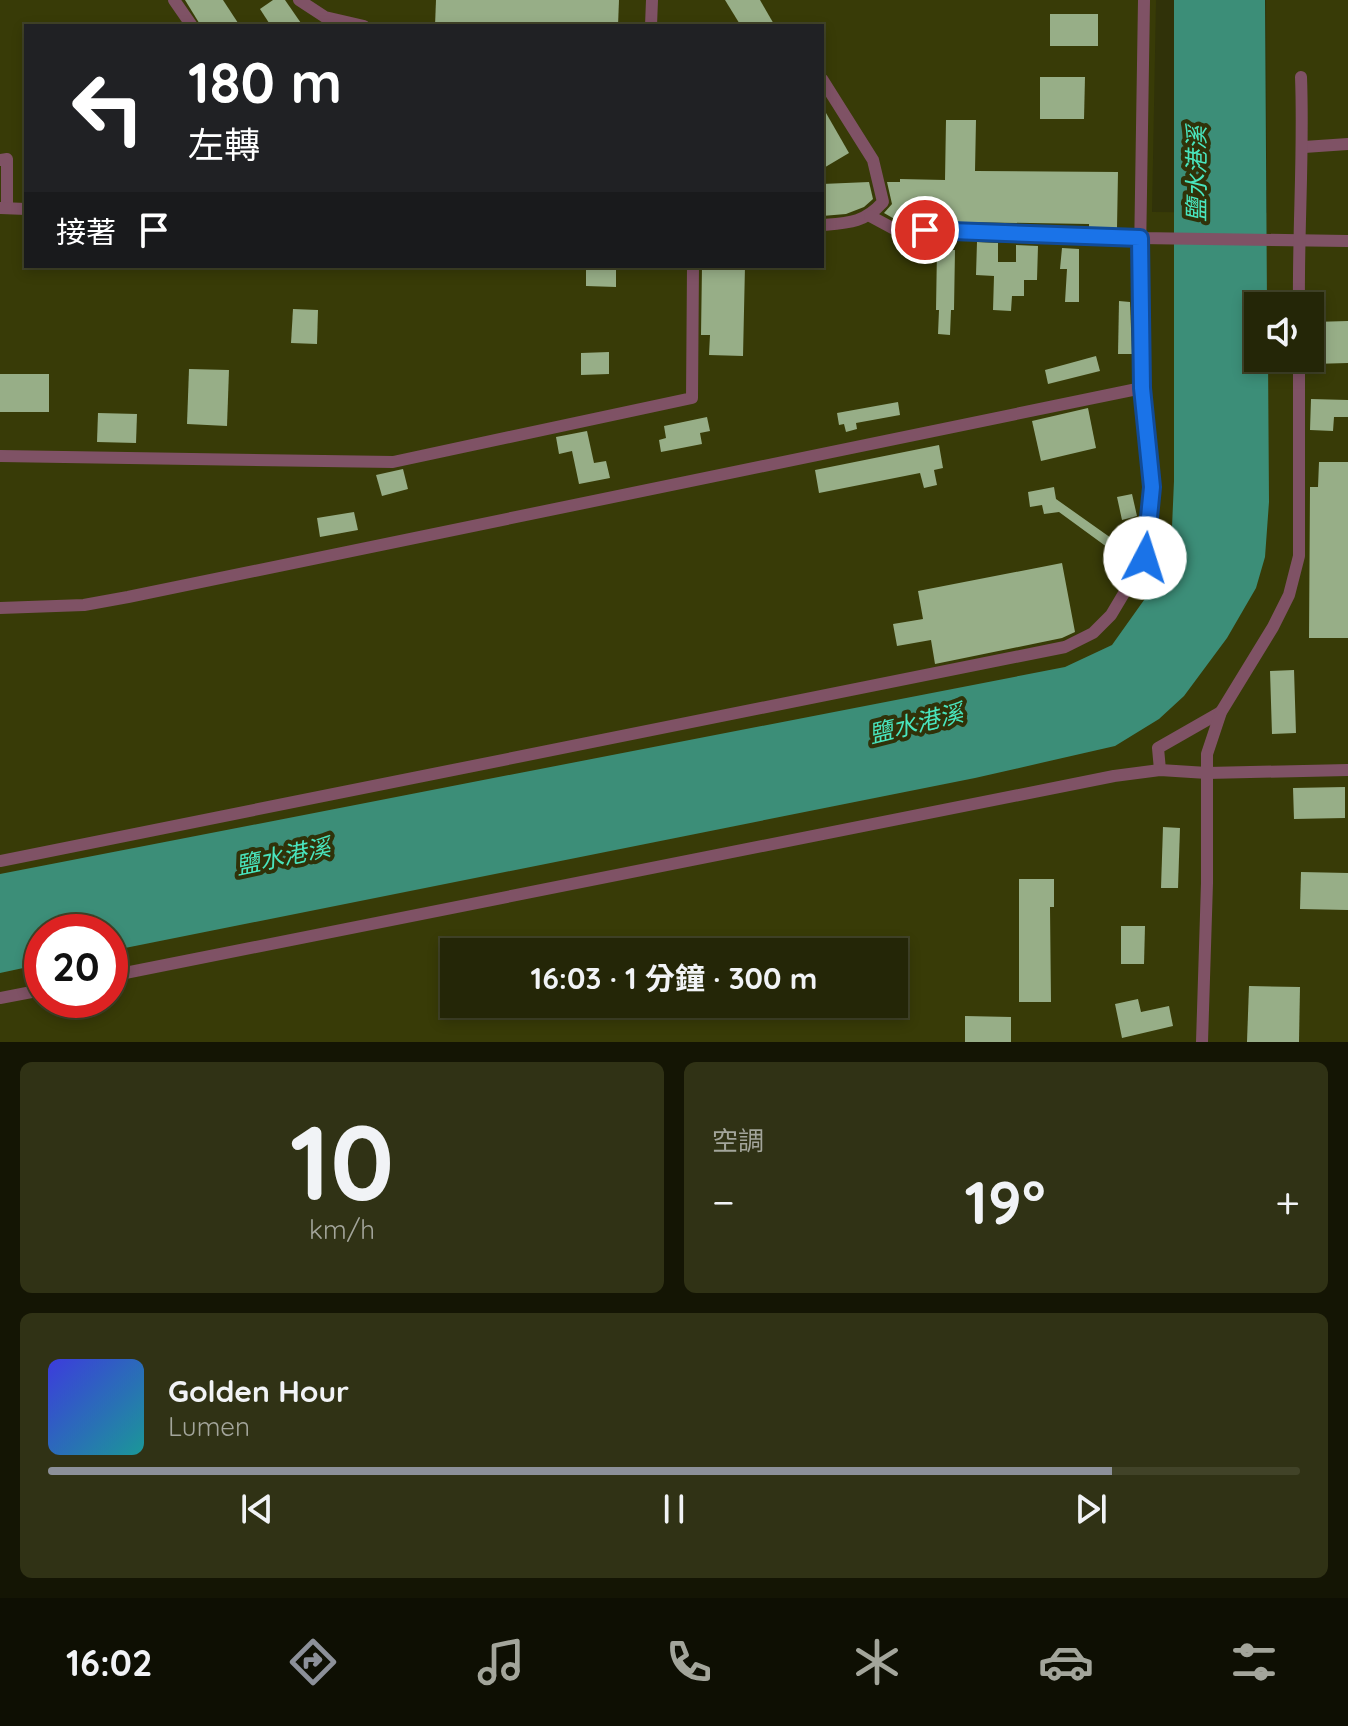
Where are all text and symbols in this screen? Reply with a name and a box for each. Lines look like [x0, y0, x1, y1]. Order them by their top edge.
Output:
text: 180 m [188, 47, 342, 117]
icon: left [56, 56, 160, 160]
text: 左轉 [188, 122, 260, 167]
water label: 鹽水港溪 [1181, 123, 1211, 222]
pin [891, 196, 959, 264]
icon: arrive [132, 208, 176, 252]
icon: arrive [903, 208, 947, 252]
text: 接著 [56, 213, 116, 251]
map controls [1244, 292, 1324, 372]
button: sound [1244, 292, 1324, 372]
position arrow [1103, 516, 1187, 600]
water label: 鹽水港溪 [866, 696, 969, 749]
water label: 鹽水港溪 [233, 831, 336, 881]
speed limit sign: 20 [24, 914, 128, 1018]
text: 16:03 · 1 分鐘 · 300 m [531, 959, 817, 997]
text: 10 [290, 1096, 394, 1226]
text: 空調 [712, 1124, 764, 1157]
text: 19° [965, 1164, 1046, 1239]
text: − [712, 1174, 735, 1229]
text: + [1275, 1174, 1300, 1229]
text: km/h [309, 1213, 375, 1246]
text: Golden Hour [168, 1372, 349, 1410]
text: Lumen [168, 1410, 250, 1443]
icon: previous [235, 1487, 279, 1531]
icon: pause [652, 1487, 696, 1531]
icon: next [1069, 1487, 1113, 1531]
icon: directions [285, 1634, 341, 1690]
icon: music [473, 1634, 529, 1690]
icon: phone [661, 1634, 717, 1690]
icon: climate [849, 1634, 905, 1690]
icon: car [1038, 1634, 1094, 1690]
icon: filters [1226, 1634, 1282, 1690]
text: 16:02 [66, 1640, 152, 1685]

